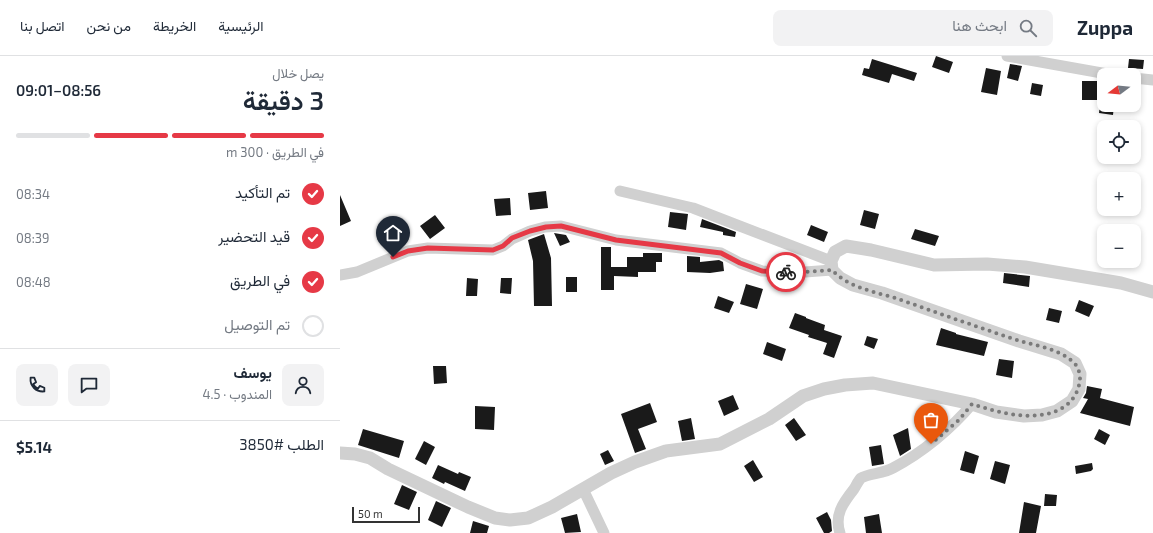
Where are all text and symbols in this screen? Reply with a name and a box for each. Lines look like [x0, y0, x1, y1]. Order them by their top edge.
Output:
search box [773, 10, 1053, 46]
text: ابحث هنا [952, 16, 1007, 34]
text: Zuppa [1077, 16, 1133, 39]
text: اتصل بنا [20, 17, 65, 34]
text: من نحن [87, 17, 131, 34]
text: الخريطة [153, 17, 196, 34]
text: الرئيسية [218, 17, 264, 34]
icon: search [1017, 17, 1039, 39]
text: يصل خلال [272, 65, 324, 81]
north arrow [1097, 68, 1141, 112]
map controls [1097, 68, 1141, 268]
text: 08:56–09:01 [16, 81, 101, 99]
text: 3 دقيقة [243, 84, 324, 115]
button: locate [1097, 120, 1141, 164]
text: في الطريق · 300 m [226, 144, 324, 160]
button: + [1097, 172, 1141, 216]
text: تم التأكيد [235, 183, 290, 201]
icon: check [302, 183, 324, 205]
text: 08:34 [16, 186, 50, 202]
pin [376, 216, 410, 257]
icon: home [382, 222, 404, 244]
button: − [1097, 224, 1141, 268]
text: قيد التحضير [218, 227, 290, 245]
icon: check [302, 227, 324, 249]
text: 08:39 [16, 230, 49, 246]
courier [766, 252, 806, 292]
icon: bike [775, 261, 797, 283]
text: في الطريق [230, 271, 290, 289]
icon: check [302, 271, 324, 293]
text: 08:48 [16, 274, 51, 290]
text: تم التوصيل [224, 315, 290, 333]
text: يوسف [234, 363, 272, 381]
button: phone [16, 364, 58, 406]
button: chat [68, 364, 110, 406]
button: person [282, 364, 324, 406]
text: المندوب · 4.5 [203, 386, 272, 402]
pin [914, 403, 948, 444]
icon: bag [920, 409, 942, 431]
text: الطلب #3850 [239, 435, 324, 453]
text: $5.14 [16, 438, 52, 456]
scale bar [352, 505, 420, 524]
text: 50 m [358, 507, 383, 520]

